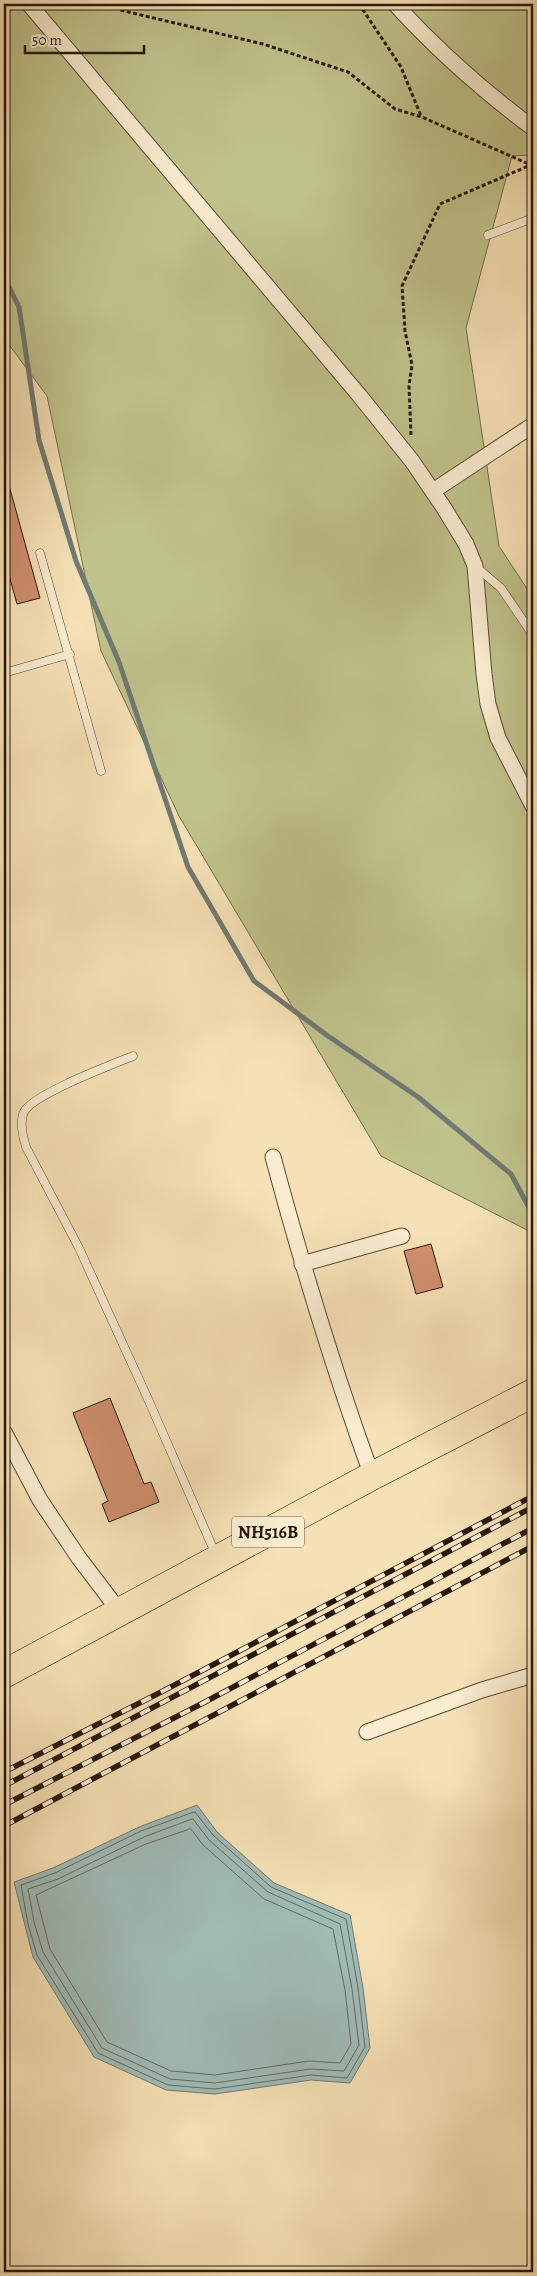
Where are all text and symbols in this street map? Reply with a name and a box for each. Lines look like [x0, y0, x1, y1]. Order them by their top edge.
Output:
scale bar [25, 22, 144, 54]
text: 50 m [32, 30, 62, 50]
road number: NH516B [232, 1516, 304, 1548]

